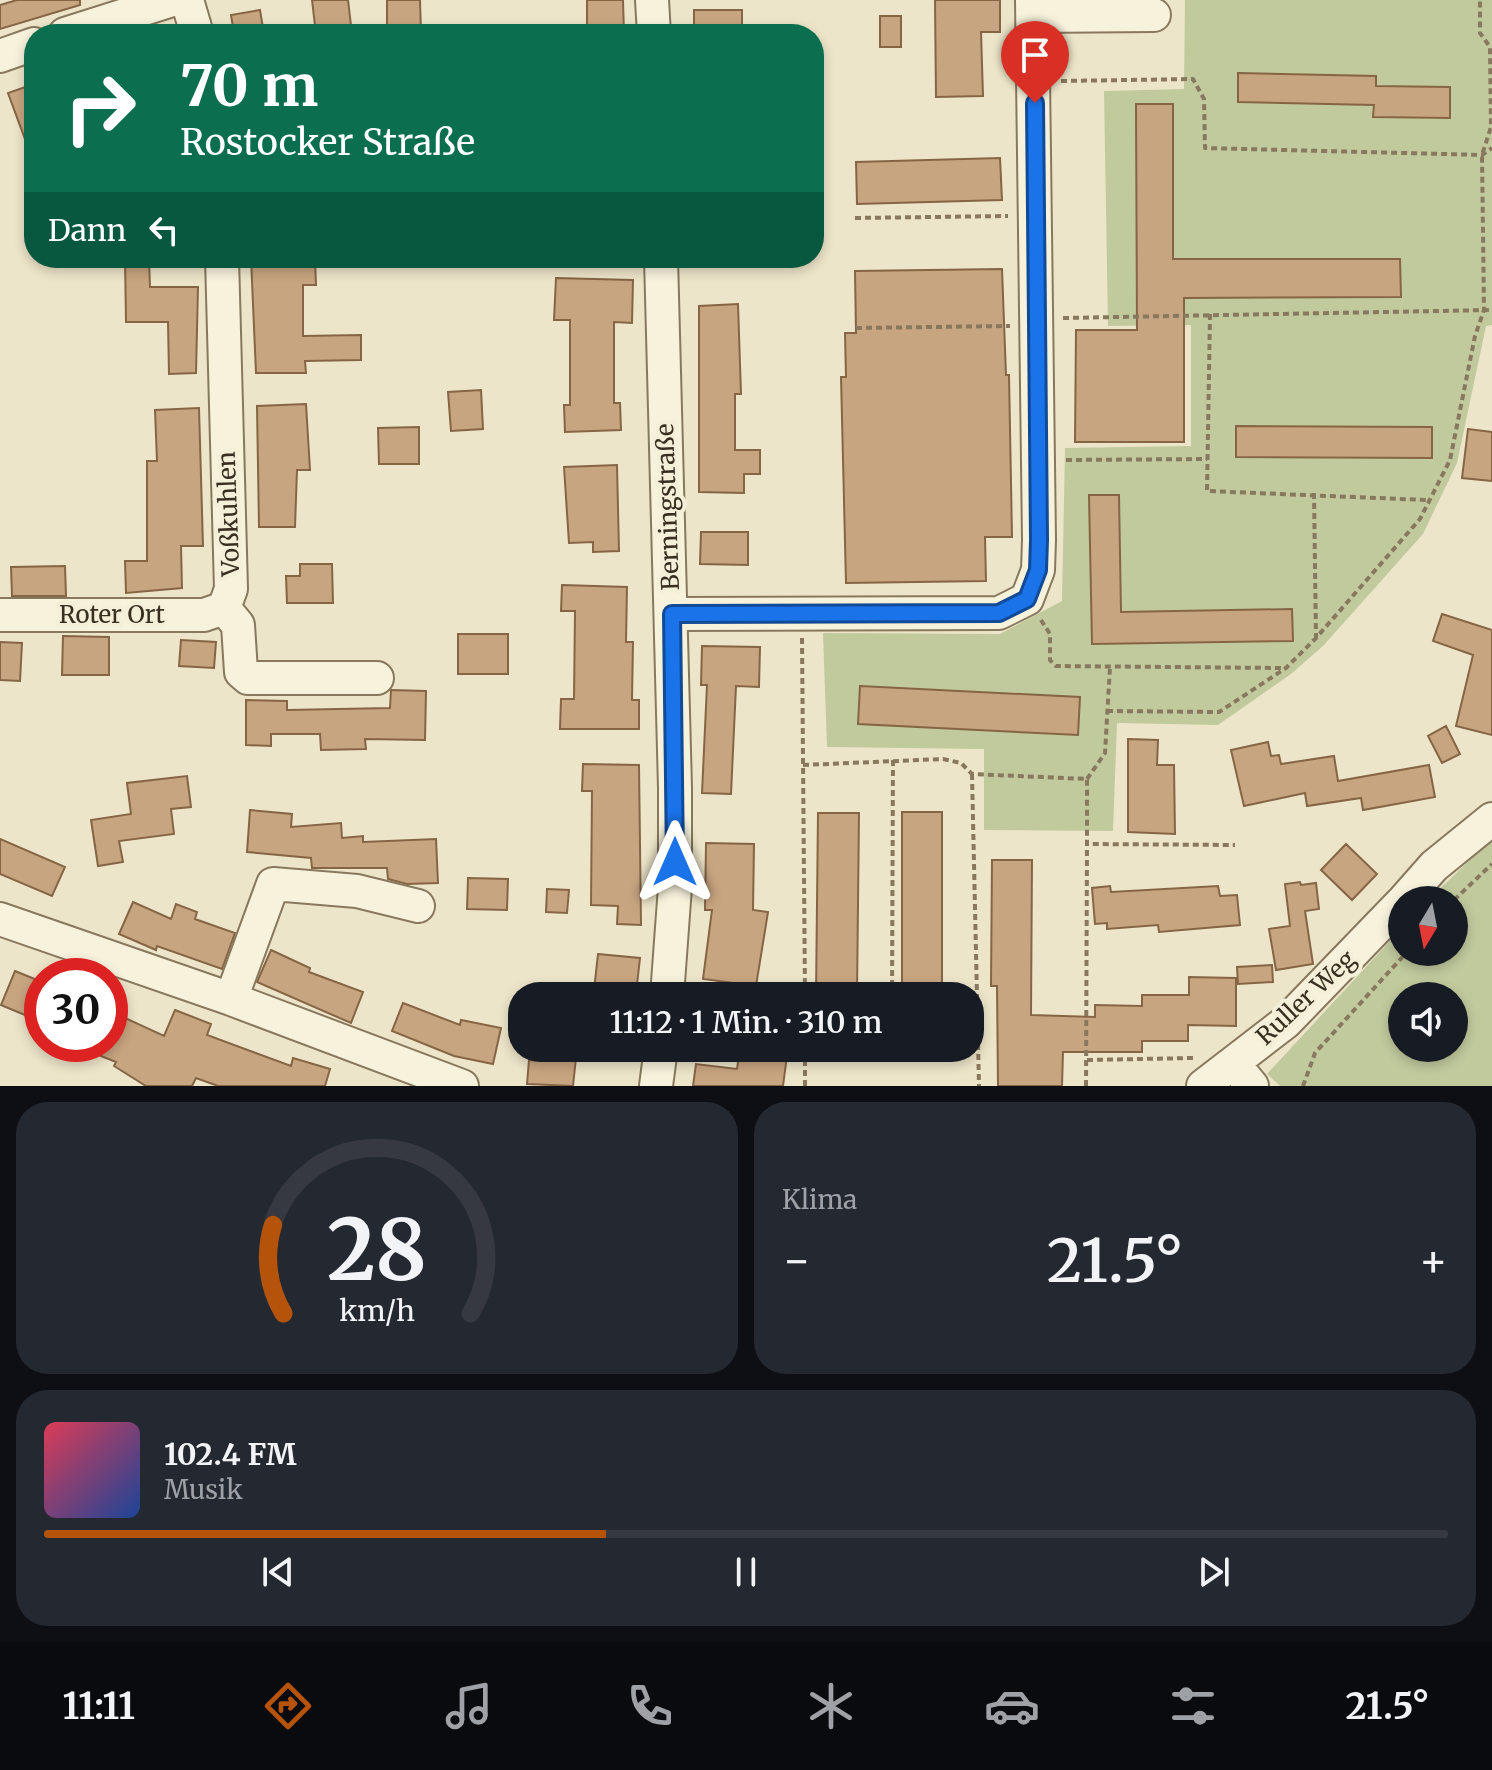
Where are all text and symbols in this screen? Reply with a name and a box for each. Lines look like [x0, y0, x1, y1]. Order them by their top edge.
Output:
pin [1001, 21, 1069, 103]
icon: arrive [1013, 33, 1057, 77]
text: 70 m [180, 51, 318, 121]
icon: right [48, 56, 152, 160]
text: Rostocker Straße [180, 120, 475, 165]
icon: left [142, 208, 186, 252]
text: Dann [48, 211, 126, 249]
street label: Berningstraße [649, 423, 686, 591]
street label: Voßkuhlen [211, 451, 246, 578]
street label: Roter Ort [59, 599, 166, 630]
position arrow [633, 820, 717, 904]
north arrow [1388, 886, 1468, 966]
map controls [1388, 886, 1468, 1062]
street label: Ruller Weg [1249, 943, 1362, 1052]
speed limit sign: 30 [24, 958, 128, 1062]
button: sound [1388, 982, 1468, 1062]
text: 11:12 · 1 Min. · 310 m [609, 1003, 883, 1041]
text: Klima [782, 1183, 857, 1216]
text: 28 [327, 1198, 427, 1303]
text: 21.5° [1047, 1223, 1183, 1298]
text: − [782, 1233, 811, 1288]
text: + [1419, 1233, 1448, 1288]
text: km/h [339, 1293, 415, 1329]
text: 102.4 FM [164, 1435, 296, 1473]
text: Musik [164, 1473, 243, 1506]
icon: previous [256, 1550, 300, 1594]
icon: pause [724, 1550, 768, 1594]
icon: next [1192, 1550, 1236, 1594]
icon: directions [260, 1678, 316, 1734]
icon: music [441, 1678, 497, 1734]
icon: phone [622, 1678, 678, 1734]
icon: climate [803, 1678, 859, 1734]
icon: car [984, 1678, 1040, 1734]
icon: filters [1165, 1678, 1221, 1734]
text: 11:11 [62, 1684, 135, 1729]
text: 21.5° [1345, 1684, 1429, 1729]

